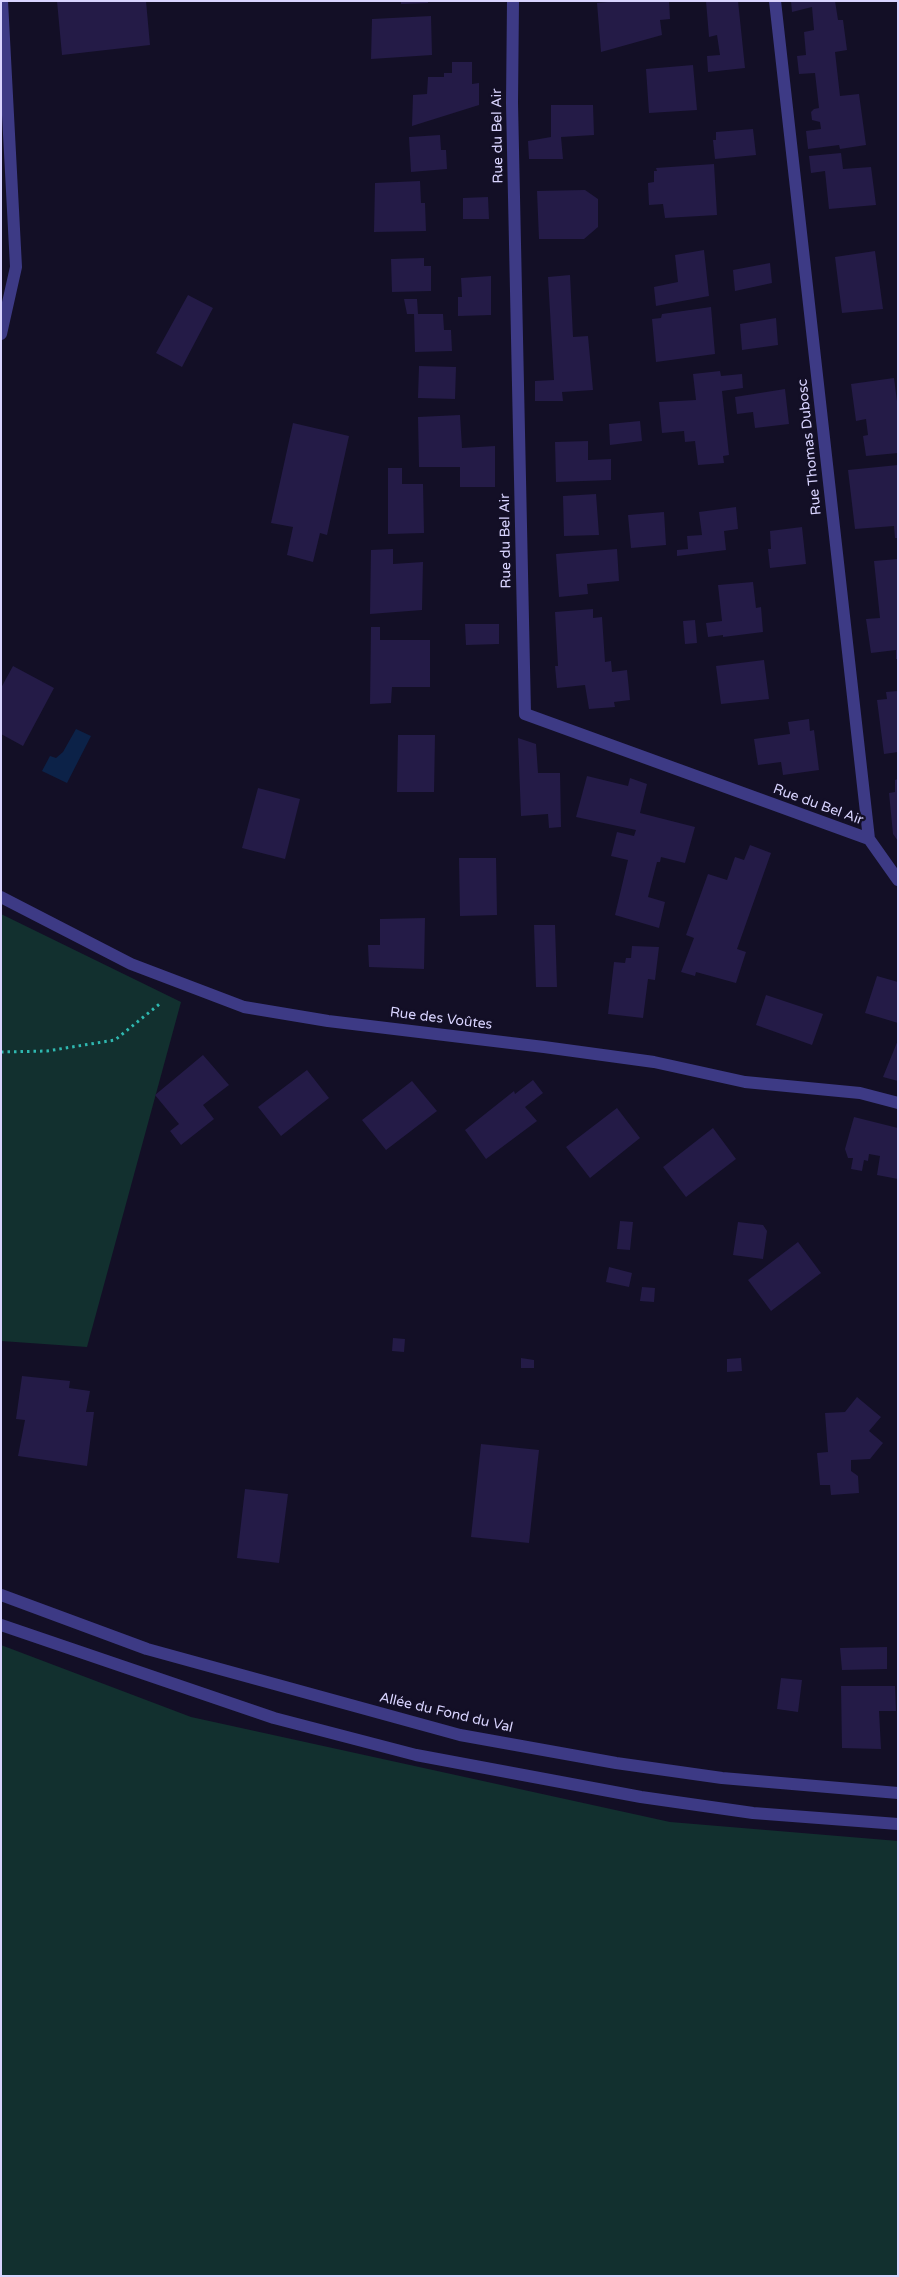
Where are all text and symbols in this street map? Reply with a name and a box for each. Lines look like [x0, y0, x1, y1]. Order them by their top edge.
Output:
street label: Rue du Bel Air [489, 88, 507, 184]
street label: Rue Thomas Dubosc [794, 378, 826, 516]
street label: Rue du Bel Air [497, 493, 515, 589]
street label: Rue du Bel Air [771, 781, 865, 829]
street label: Rue des Voûtes [389, 1004, 493, 1034]
street label: Allée du Fond du Val [378, 1689, 514, 1737]

